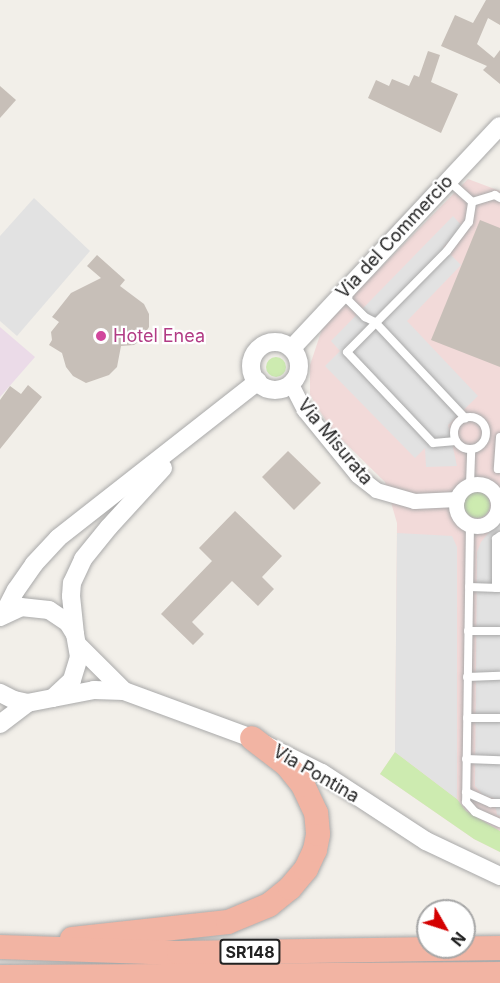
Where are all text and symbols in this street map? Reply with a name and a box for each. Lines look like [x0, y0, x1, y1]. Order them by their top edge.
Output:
street label: Via del Commercio [332, 171, 458, 303]
place label: Hotel Enea [113, 325, 205, 347]
marker: Hotel Enea [94, 329, 108, 343]
street label: Via Misurata [293, 395, 377, 489]
street label: Via Pontina [269, 741, 363, 807]
north arrow [416, 899, 476, 959]
text: N [447, 928, 470, 950]
road number: SR148 [218, 939, 282, 965]

